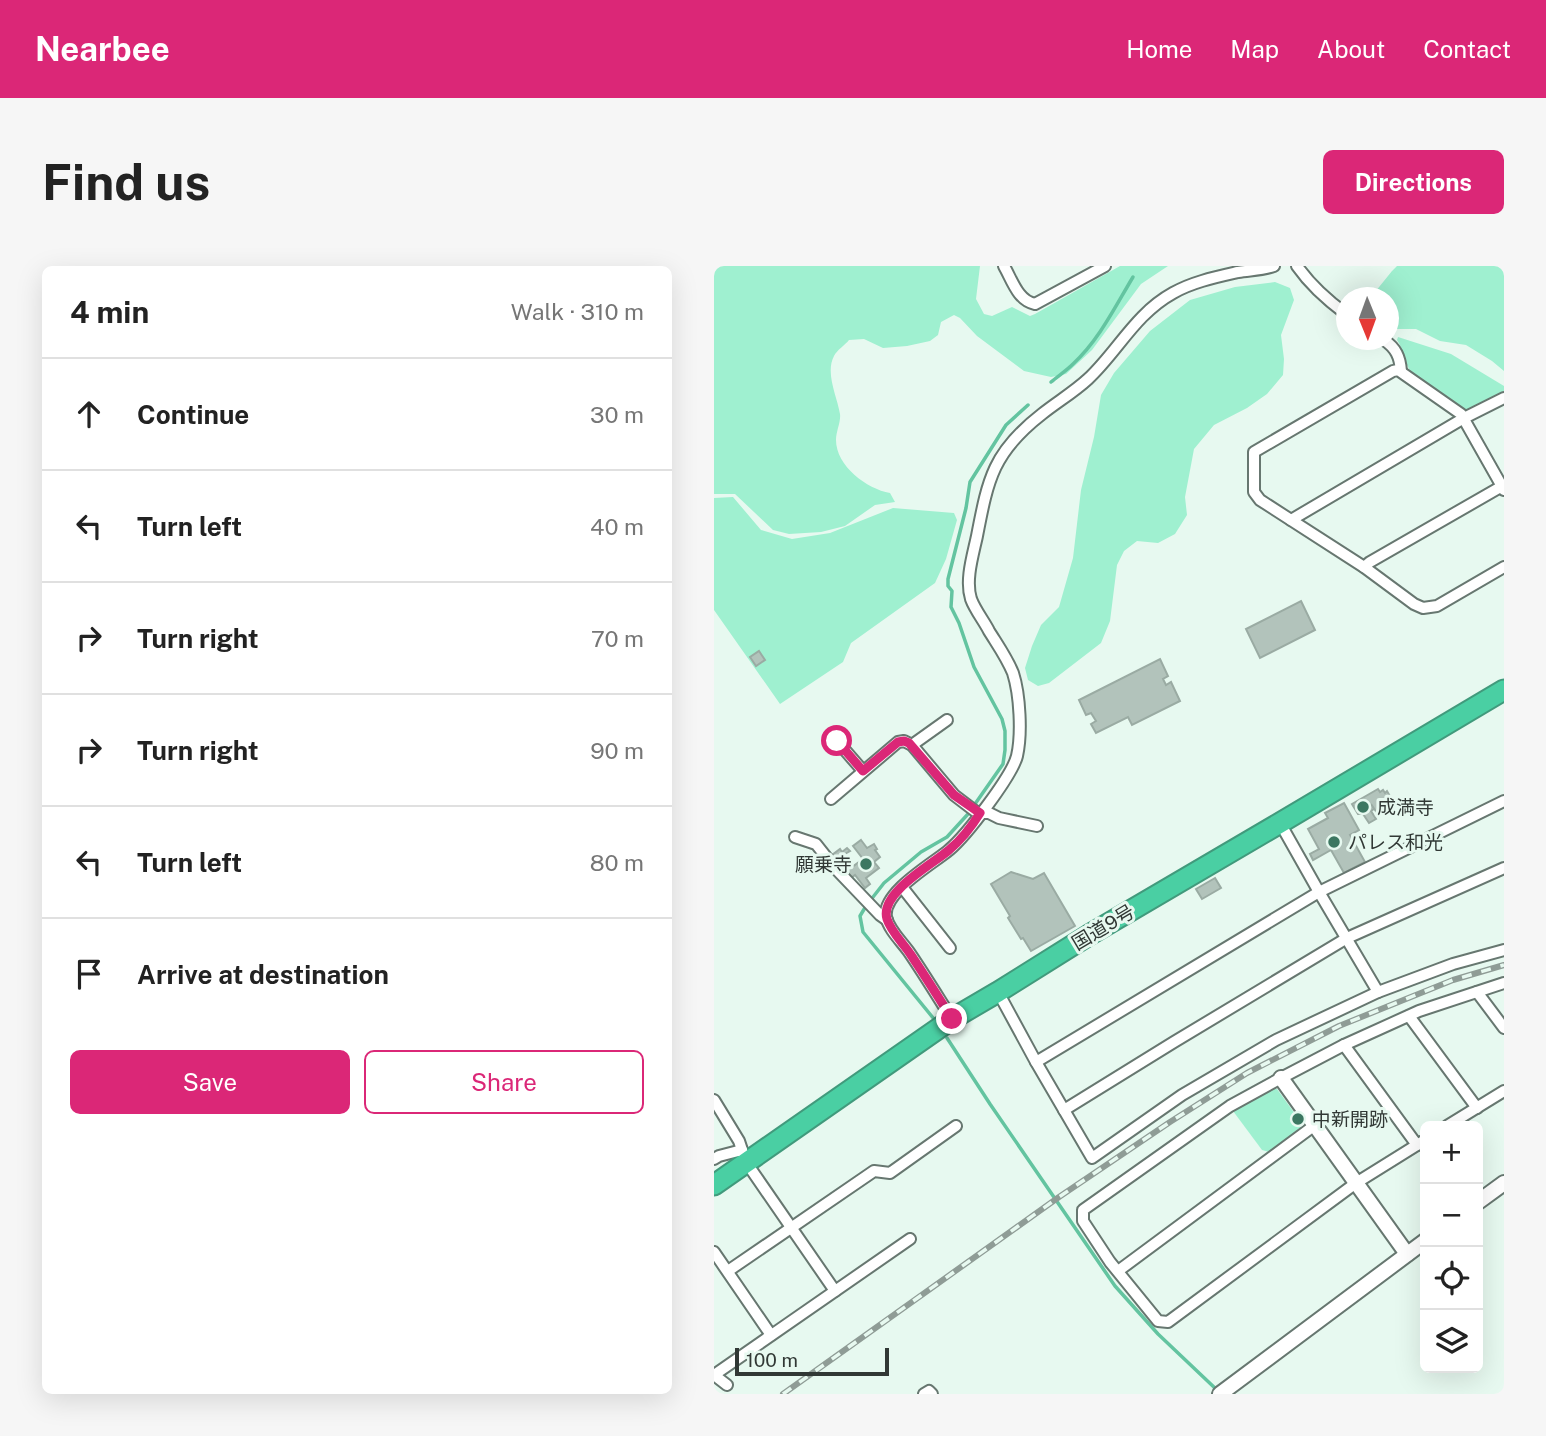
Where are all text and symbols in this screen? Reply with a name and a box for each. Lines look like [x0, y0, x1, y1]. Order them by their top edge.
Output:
text: Nearbee [35, 30, 170, 68]
text: Home [1126, 35, 1192, 63]
text: Map [1230, 35, 1279, 63]
text: About [1317, 35, 1385, 63]
text: Contact [1423, 35, 1511, 63]
button: Directions [1323, 150, 1504, 214]
text: Find us [42, 153, 210, 211]
north arrow [1336, 287, 1399, 350]
text: 4 min [70, 294, 149, 330]
text: Walk · 310 m [511, 298, 644, 325]
icon: ahead [70, 395, 108, 433]
text: Continue [137, 399, 249, 430]
text: 30 m [590, 401, 644, 428]
icon: left [70, 507, 108, 545]
text: Turn left [137, 511, 242, 542]
text: 40 m [590, 513, 644, 540]
icon: right [70, 619, 108, 657]
text: Turn right [137, 623, 259, 654]
text: 70 m [591, 625, 644, 652]
route start [821, 725, 852, 756]
icon: right [70, 731, 108, 769]
text: Turn right [137, 735, 259, 766]
text: 90 m [590, 737, 644, 764]
place label: 成満寺 [1377, 796, 1434, 818]
marker: 成満寺 [1355, 799, 1371, 815]
place label: パレス和光 [1348, 831, 1443, 853]
marker: パレス和光 [1326, 834, 1342, 850]
icon: left [70, 843, 108, 881]
text: Turn left [137, 847, 242, 878]
text: 80 m [590, 849, 644, 876]
place label: 願乗寺 [795, 853, 852, 875]
marker: 願乗寺 [858, 856, 874, 872]
street label: 国道9号 [1068, 900, 1138, 954]
icon: arrive [70, 955, 108, 993]
text: Arrive at destination [137, 959, 389, 990]
route end [936, 1003, 967, 1034]
button: Save [70, 1050, 350, 1114]
button: Share [364, 1050, 644, 1114]
place label: 中新開跡 [1312, 1108, 1388, 1130]
marker: 中新開跡 [1290, 1111, 1306, 1127]
map controls [1420, 1121, 1483, 1373]
button: + [1420, 1121, 1483, 1184]
button: − [1420, 1184, 1483, 1247]
button: locate [1420, 1247, 1483, 1310]
button: layers [1420, 1310, 1483, 1373]
scale bar [735, 1345, 889, 1377]
text: 100 m [746, 1349, 798, 1371]

